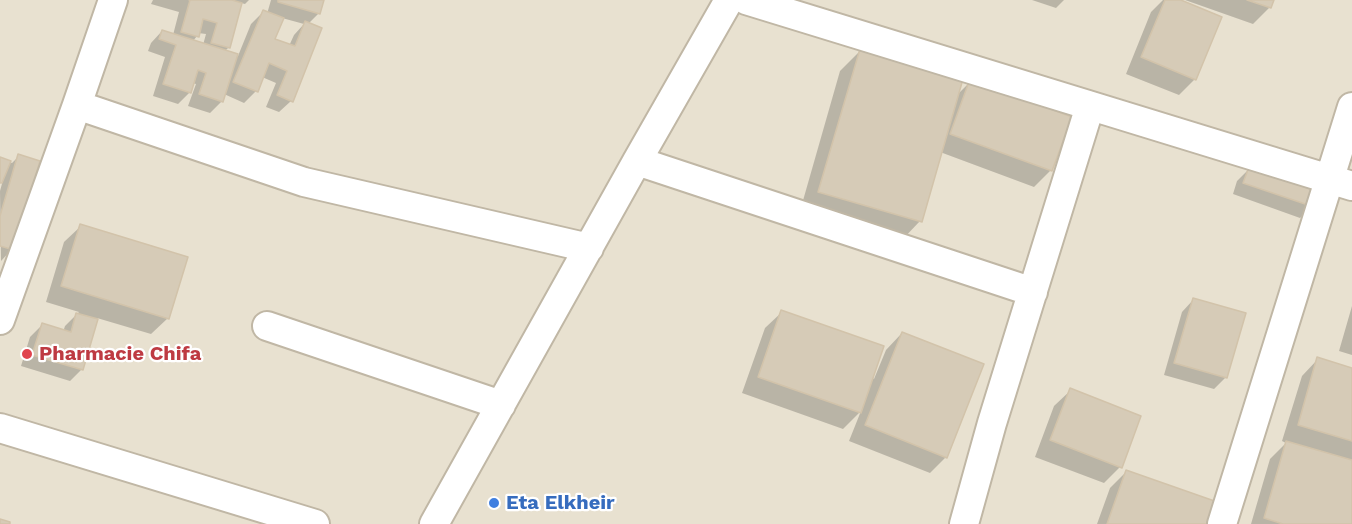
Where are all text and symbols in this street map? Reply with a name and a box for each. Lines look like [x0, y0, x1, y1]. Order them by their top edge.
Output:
place label: Pharmacie Chifa [39, 342, 201, 366]
marker: Pharmacie Chifa [20, 347, 34, 361]
place label: Eta Elkheir [506, 491, 615, 515]
marker: Eta Elkheir [487, 496, 501, 510]

